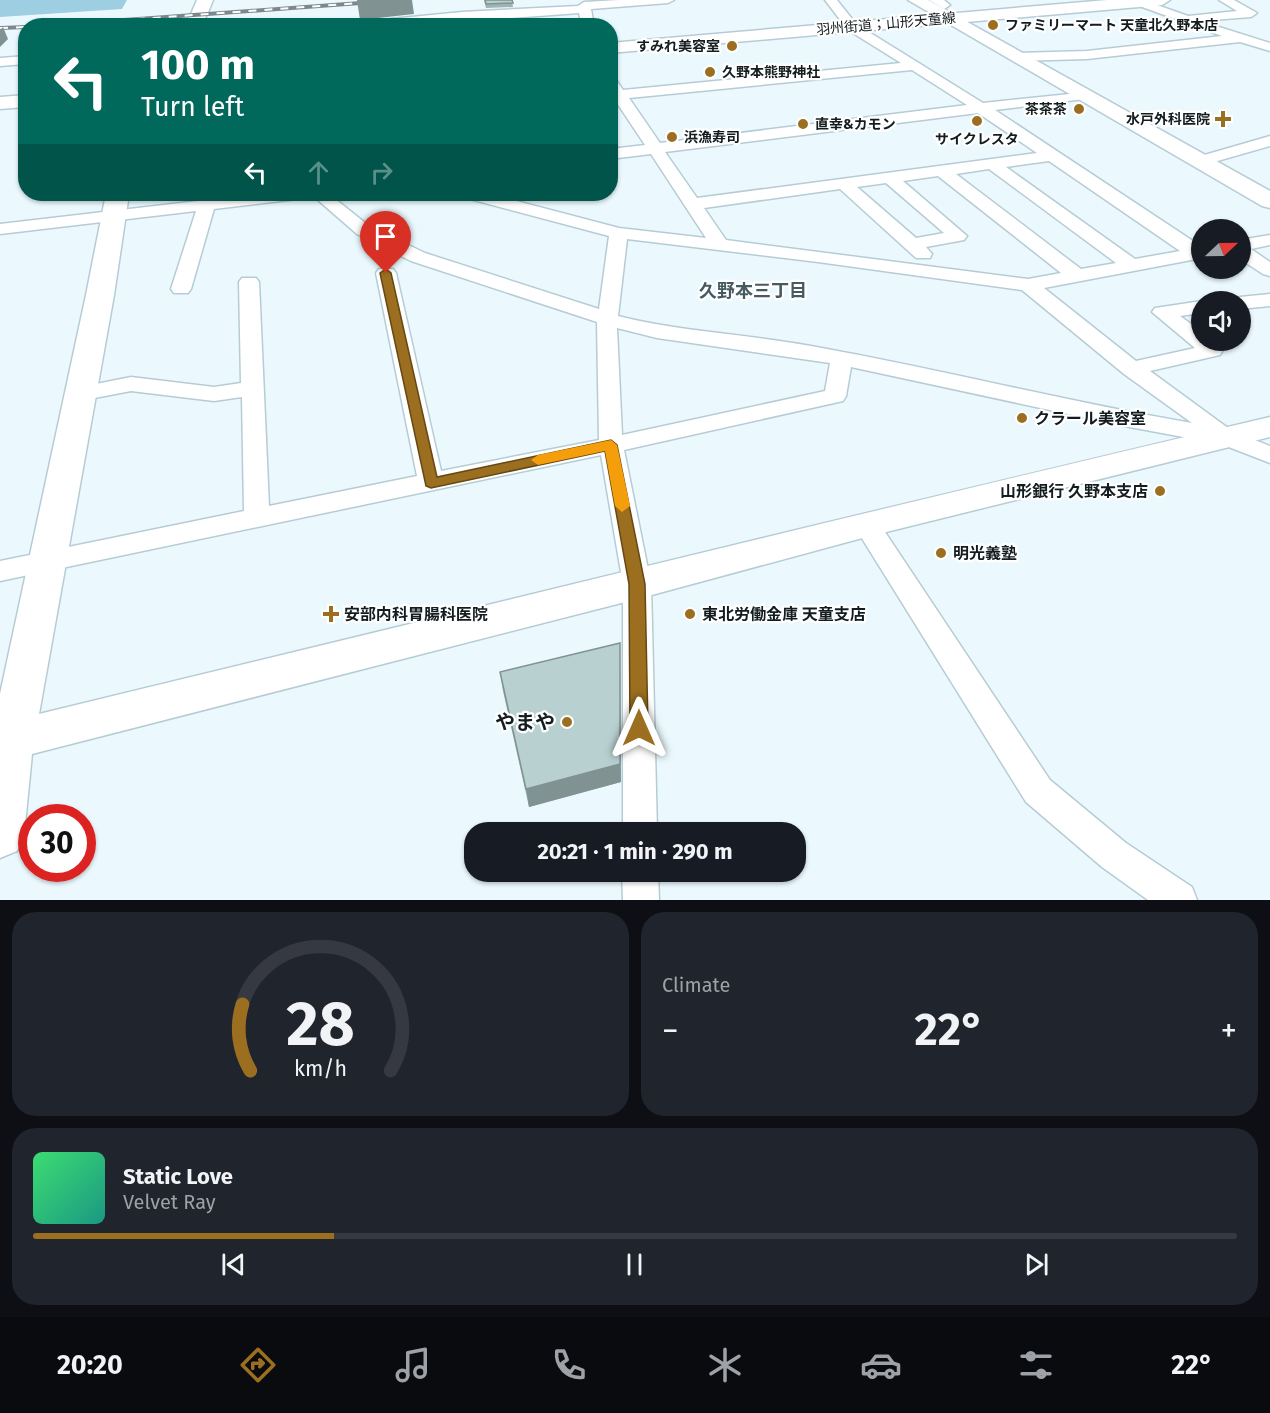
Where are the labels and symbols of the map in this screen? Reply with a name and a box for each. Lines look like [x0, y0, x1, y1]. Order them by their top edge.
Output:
street label: 羽州街道；山形天童線 [816, 9, 956, 39]
place label: ファミリーマート 天童北久野本店 [1005, 17, 1218, 34]
marker: ファミリーマート 天童北久野本店 [986, 18, 1000, 32]
place label: すみれ美容室 [636, 38, 720, 55]
marker: すみれ美容室 [725, 39, 739, 53]
place label: 久野本熊野神社 [722, 64, 820, 81]
marker: 久野本熊野神社 [703, 65, 717, 79]
place label: 茶茶茶 [1025, 101, 1067, 118]
marker: 茶茶茶 [1072, 102, 1086, 116]
marker: 水戸外科医院 [1214, 110, 1232, 128]
place label: 水戸外科医院 [1126, 111, 1210, 128]
marker: サイクレスタ [970, 114, 984, 128]
place label: 直幸&カモン [815, 116, 896, 133]
marker: 直幸&カモン [796, 117, 810, 131]
place label: 浜漁寿司 [684, 129, 740, 146]
marker: 浜漁寿司 [665, 130, 679, 144]
place label: サイクレスタ [935, 131, 1019, 148]
pin [360, 211, 411, 273]
north arrow [1191, 219, 1251, 279]
district label: 久野本三丁目 [699, 280, 807, 302]
place label: クラール美容室 [1034, 409, 1146, 428]
marker: クラール美容室 [1015, 411, 1029, 425]
place label: 山形銀行 久野本支店 [1000, 482, 1148, 501]
marker: 山形銀行 久野本支店 [1153, 484, 1167, 498]
place label: 明光義塾 [953, 544, 1017, 563]
marker: 明光義塾 [934, 546, 948, 560]
marker: 安部内科胃腸科医院 [322, 605, 340, 623]
place label: 安部内科胃腸科医院 [344, 605, 488, 624]
place label: 東北労働金庫 天童支店 [702, 605, 866, 624]
marker: 東北労働金庫 天童支店 [683, 607, 697, 621]
position arrow [607, 696, 671, 760]
place label: やまや [495, 710, 555, 734]
marker: やまや [560, 715, 574, 729]
speed limit sign: 30 [18, 804, 96, 882]

